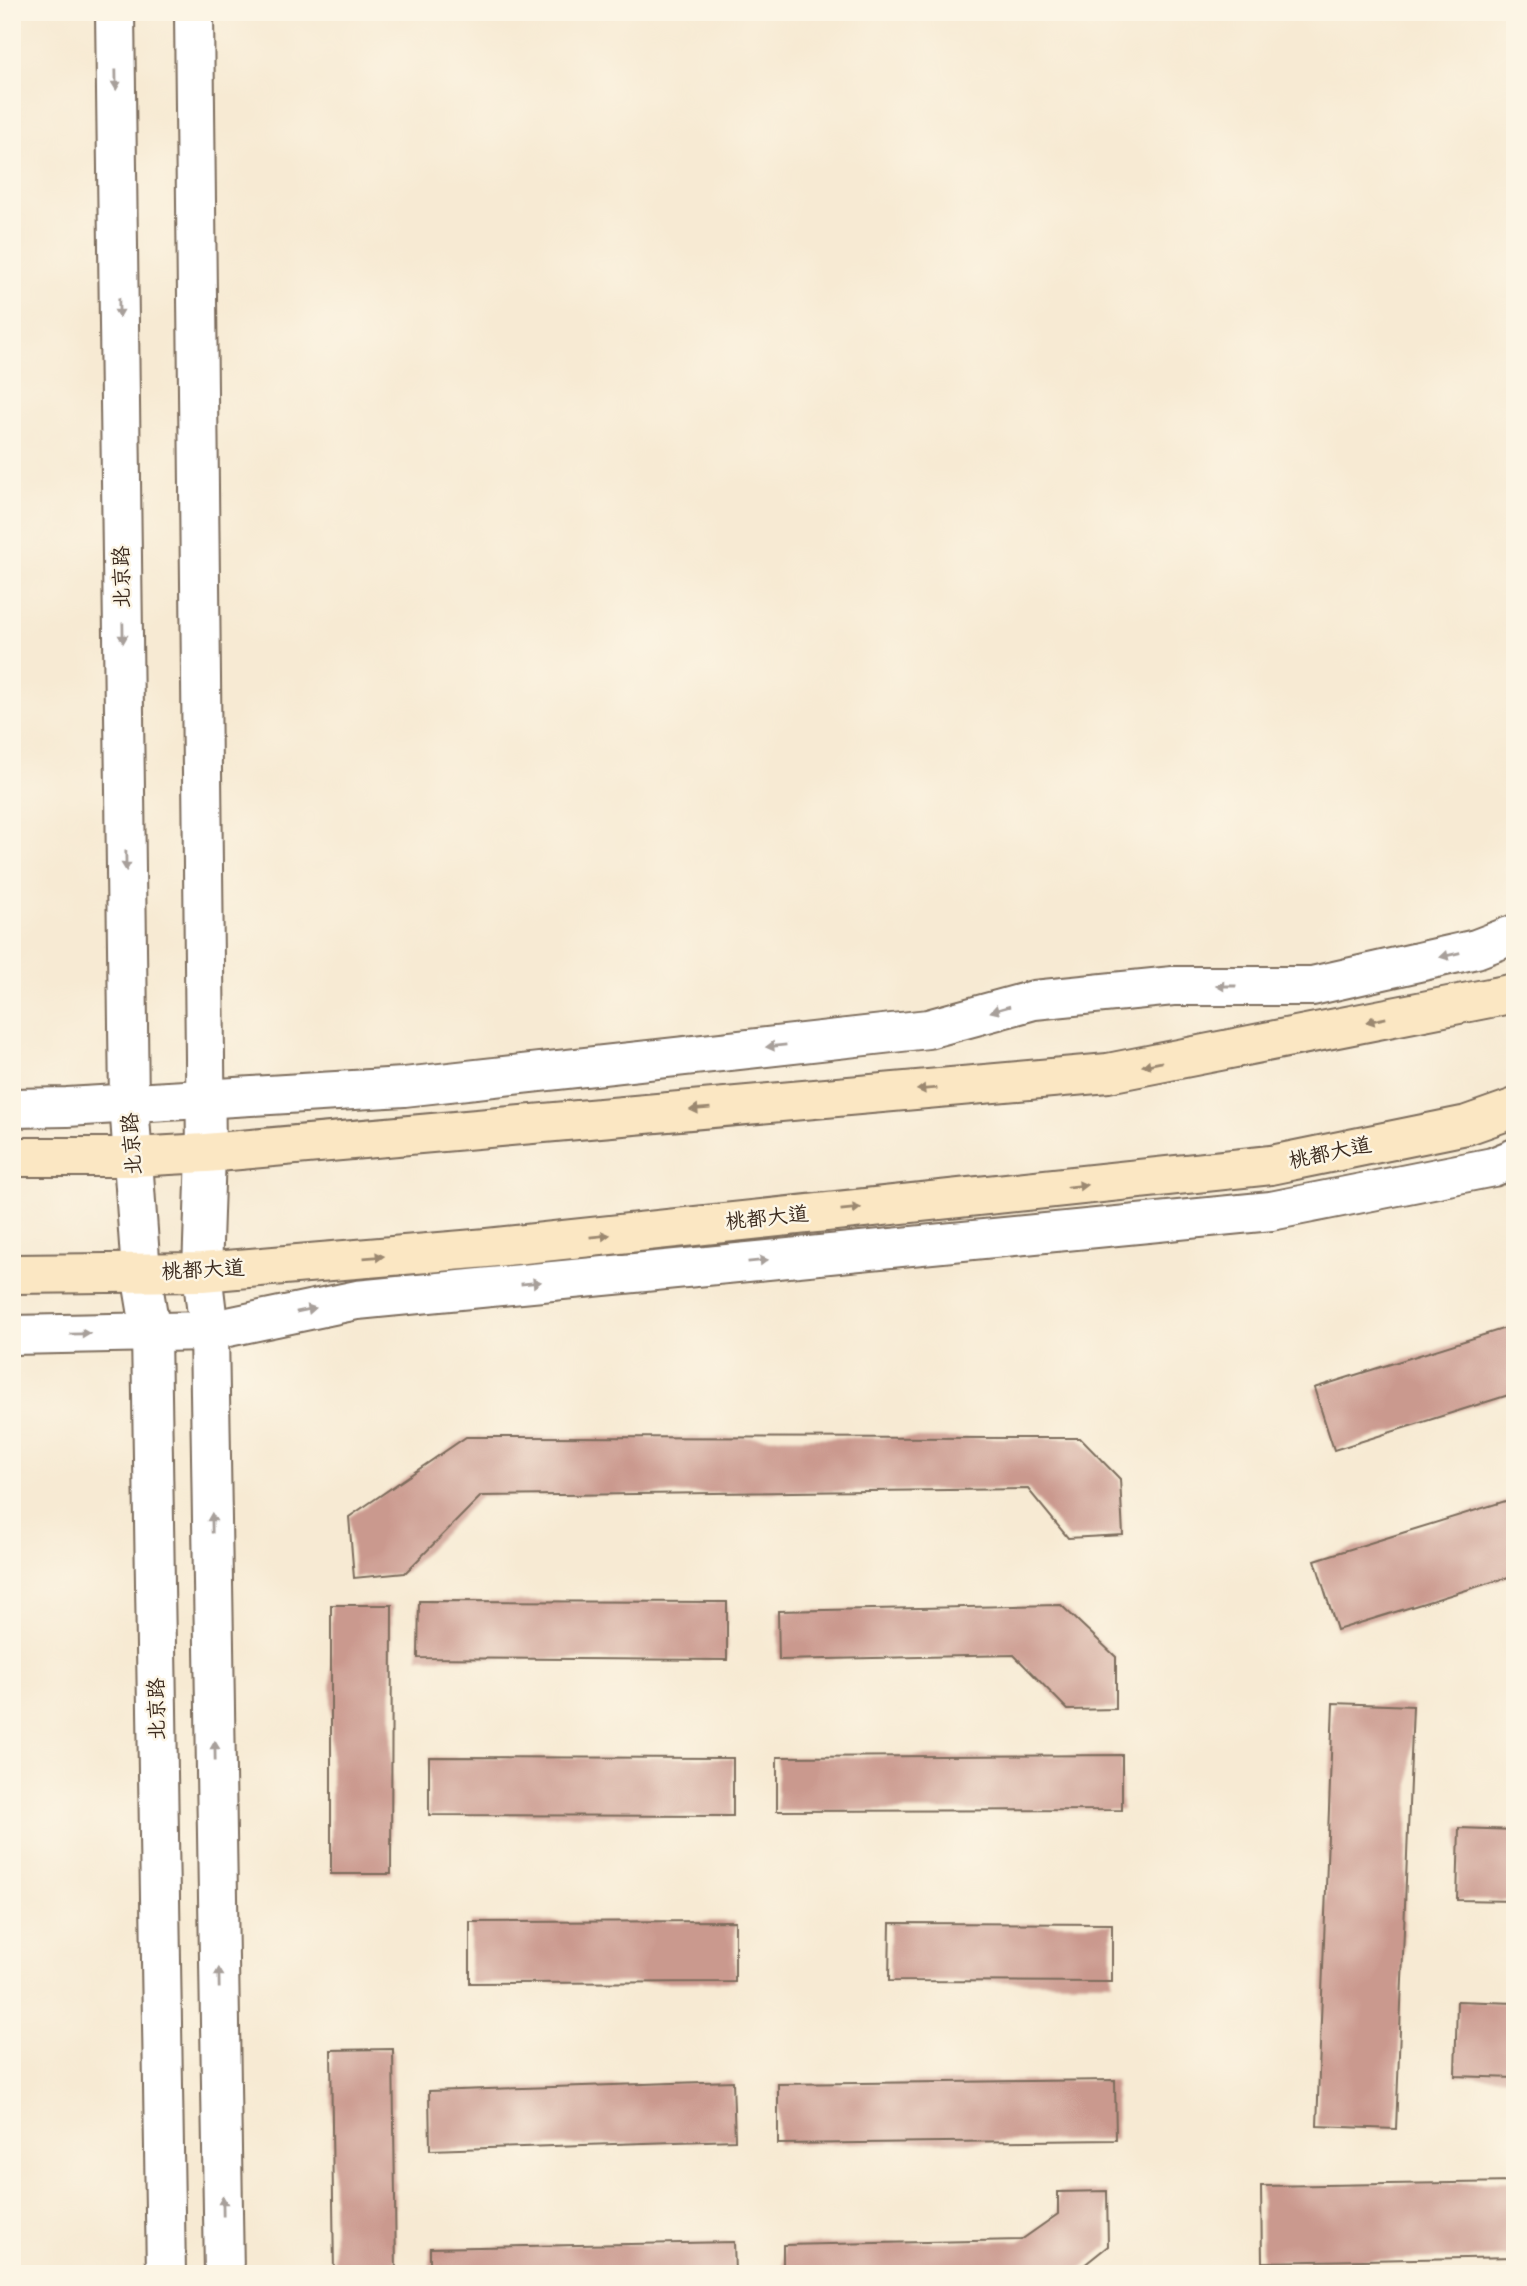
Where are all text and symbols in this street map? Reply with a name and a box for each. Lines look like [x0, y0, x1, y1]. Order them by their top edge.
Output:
one-way arrow [110, 70, 122, 92]
one-way arrow [113, 297, 125, 319]
street label: 北京路 [108, 545, 136, 609]
one-way arrow [117, 623, 129, 645]
one-way arrow [120, 850, 132, 872]
one-way arrow [1439, 950, 1461, 961]
one-way arrow [1214, 980, 1236, 992]
one-way arrow [989, 1005, 1010, 1015]
one-way arrow [1365, 1015, 1387, 1026]
one-way arrow [765, 1040, 787, 1051]
one-way arrow [1141, 1059, 1163, 1070]
one-way arrow [915, 1084, 937, 1095]
one-way arrow [689, 1104, 711, 1115]
street label: 北京路 [116, 1112, 148, 1176]
street label: 桃都大道 [1286, 1131, 1374, 1175]
one-way arrow [1066, 1180, 1088, 1191]
street label: 桃都大道 [724, 1200, 810, 1236]
one-way arrow [840, 1204, 862, 1215]
one-way arrow [590, 1230, 612, 1241]
one-way arrow [363, 1251, 385, 1262]
street label: 桃都大道 [160, 1254, 246, 1286]
one-way arrow [747, 1255, 769, 1266]
one-way arrow [521, 1277, 543, 1288]
one-way arrow [295, 1305, 317, 1316]
one-way arrow [70, 1328, 92, 1340]
one-way arrow [206, 1512, 217, 1534]
street label: 北京路 [143, 1677, 171, 1741]
one-way arrow [210, 1739, 221, 1761]
one-way arrow [213, 1967, 225, 1989]
one-way arrow [217, 2194, 228, 2216]

